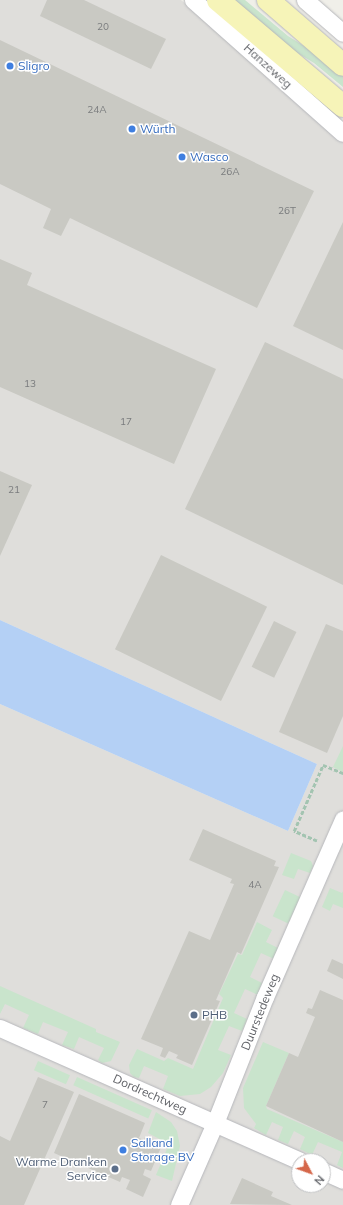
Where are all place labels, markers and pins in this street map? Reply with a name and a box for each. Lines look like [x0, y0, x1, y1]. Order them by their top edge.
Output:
place label: Sligro [18, 59, 50, 73]
marker: Sligro [5, 61, 15, 71]
place label: Würth [140, 122, 176, 136]
marker: Würth [127, 124, 137, 134]
place label: Wasco [190, 150, 228, 164]
marker: Wasco [177, 152, 187, 162]
place label: PHB [202, 1008, 227, 1022]
marker: PHB [189, 1010, 199, 1020]
place label: Salland Storage BV [131, 1136, 194, 1164]
marker: Salland Storage BV [118, 1145, 128, 1155]
place label: Warme Dranken Service [16, 1155, 107, 1183]
marker: Warme Dranken Service [110, 1164, 120, 1174]

